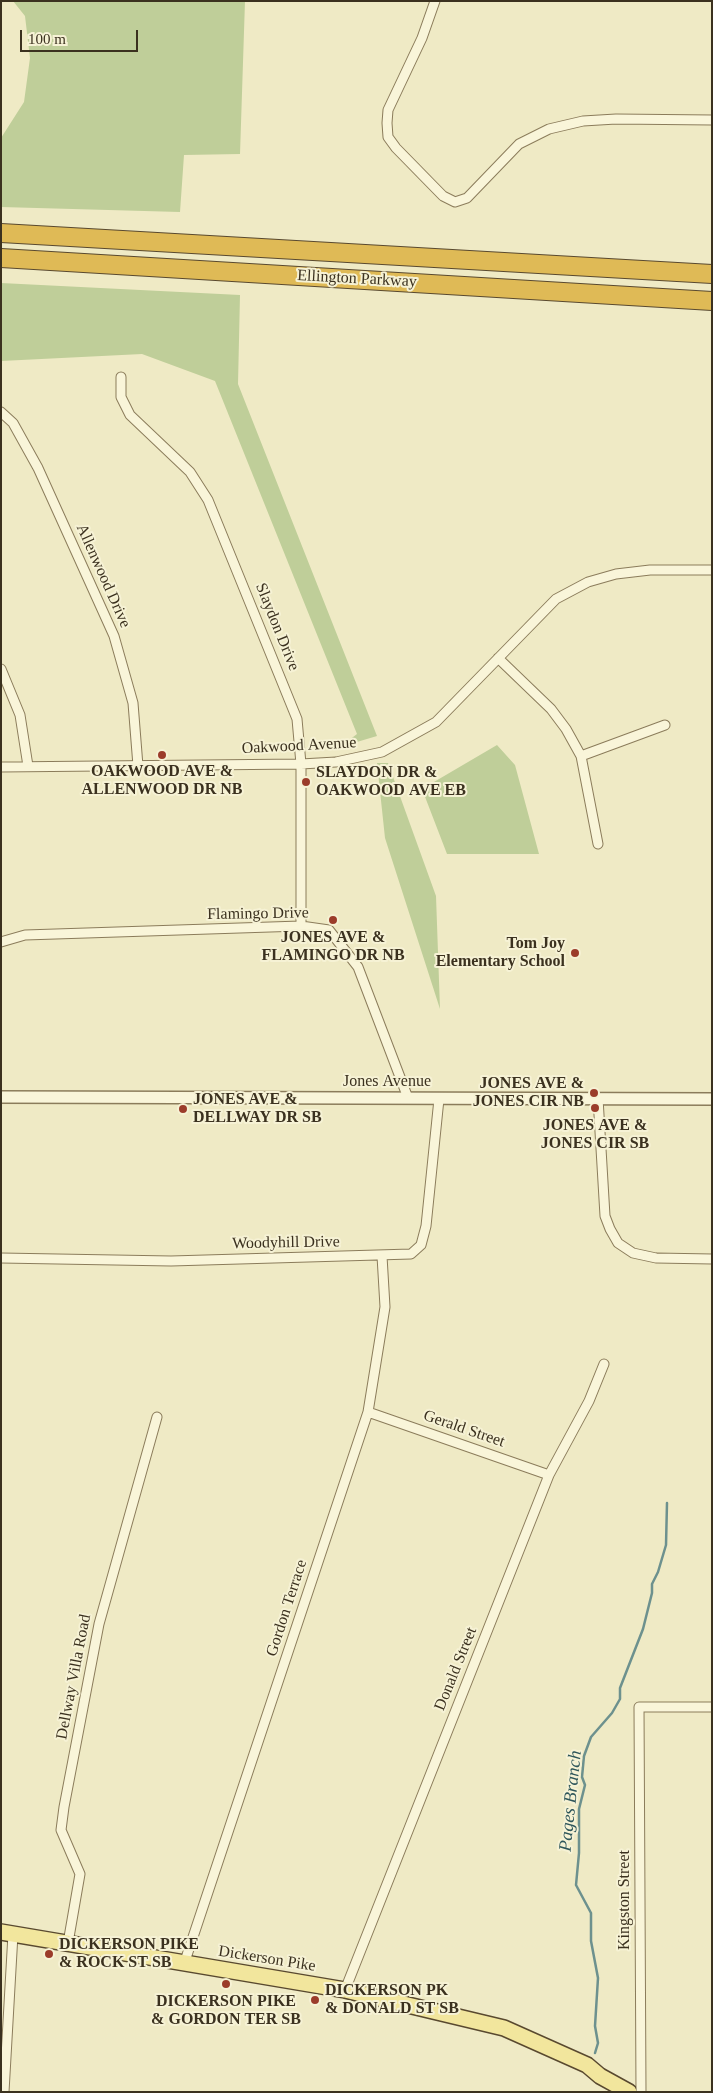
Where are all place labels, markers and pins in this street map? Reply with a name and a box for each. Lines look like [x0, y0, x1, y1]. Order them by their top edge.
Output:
marker: OAKWOOD AVE & ALLENWOOD DR NB [156, 749, 168, 761]
place label: OAKWOOD AVE & ALLENWOOD DR NB [82, 762, 242, 800]
place label: SLAYDON DR & OAKWOOD AVE EB [316, 763, 466, 801]
marker: SLAYDON DR & OAKWOOD AVE EB [300, 776, 312, 788]
marker: JONES AVE & FLAMINGO DR NB [327, 914, 339, 926]
place label: JONES AVE & FLAMINGO DR NB [261, 928, 405, 966]
place label: Tom Joy Elementary School [436, 934, 565, 972]
marker: Tom Joy Elementary School [569, 947, 581, 959]
place label: JONES AVE & JONES CIR NB [473, 1074, 584, 1112]
marker: JONES AVE & JONES CIR NB [588, 1087, 600, 1099]
place label: JONES AVE & DELLWAY DR SB [193, 1090, 322, 1128]
marker: JONES AVE & JONES CIR SB [589, 1102, 601, 1114]
marker: JONES AVE & DELLWAY DR SB [177, 1103, 189, 1115]
place label: JONES AVE & JONES CIR SB [541, 1116, 649, 1154]
place label: DICKERSON PIKE & ROCK ST SB [59, 1935, 199, 1973]
marker: DICKERSON PIKE & ROCK ST SB [43, 1948, 55, 1960]
marker: DICKERSON PIKE & GORDON TER SB [220, 1978, 232, 1990]
place label: DICKERSON PK & DONALD ST SB [325, 1981, 459, 2019]
place label: DICKERSON PIKE & GORDON TER SB [151, 1992, 301, 2030]
marker: DICKERSON PK & DONALD ST SB [309, 1994, 321, 2006]

